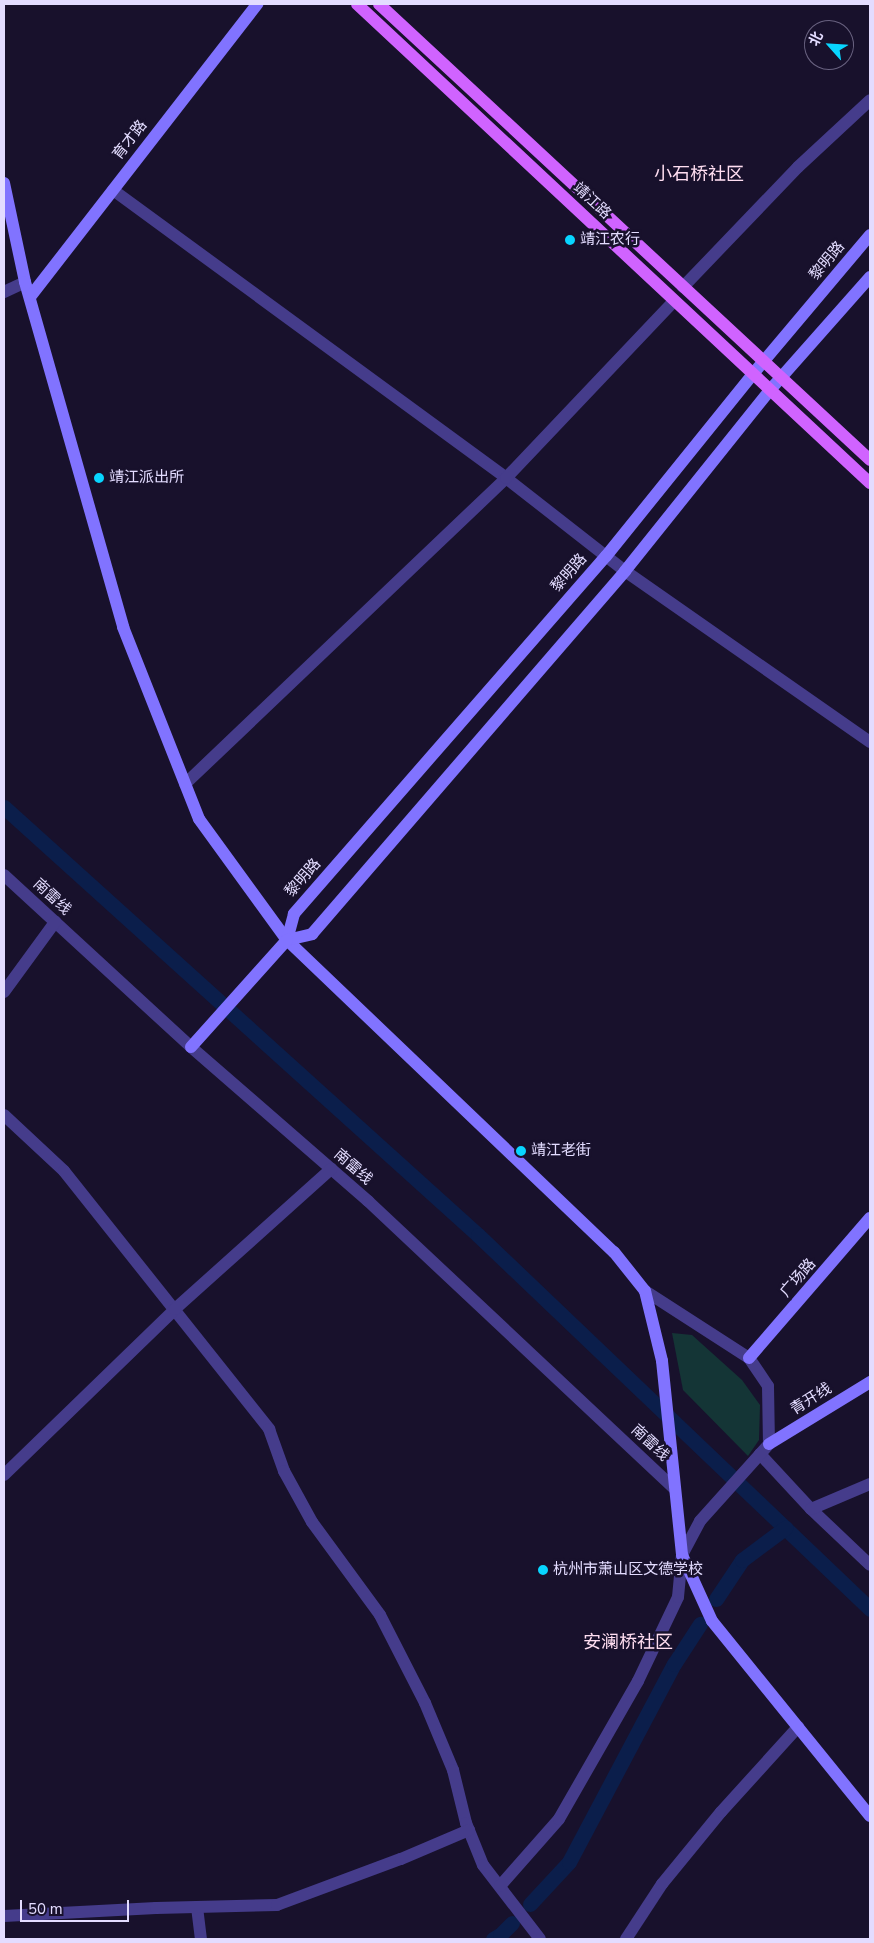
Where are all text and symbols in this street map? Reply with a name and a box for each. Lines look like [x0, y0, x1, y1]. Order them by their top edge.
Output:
north arrow [804, 20, 854, 70]
text: 北 [804, 28, 828, 49]
street label: 育才路 [109, 117, 151, 163]
district label: 小石桥社区 [654, 163, 744, 185]
street label: 靖江路 [569, 179, 615, 223]
place label: 靖江农行 [580, 231, 640, 249]
marker: 靖江农行 [564, 234, 576, 246]
street label: 黎明路 [806, 238, 848, 284]
place label: 靖江派出所 [109, 469, 184, 487]
marker: 靖江派出所 [93, 472, 105, 484]
street label: 黎明路 [547, 550, 591, 596]
street label: 黎明路 [281, 855, 325, 901]
street label: 南雷线 [29, 875, 75, 919]
place label: 靖江老街 [531, 1142, 591, 1160]
street label: 南雷线 [330, 1145, 376, 1189]
marker: 靖江老街 [515, 1145, 527, 1157]
street label: 广场路 [776, 1255, 820, 1301]
street label: 青开线 [787, 1379, 835, 1419]
street label: 南雷线 [627, 1421, 673, 1465]
place label: 杭州市萧山区文德学校 [553, 1561, 703, 1579]
marker: 杭州市萧山区文德学校 [537, 1564, 549, 1576]
district label: 安澜桥社区 [583, 1631, 673, 1653]
scale bar [22, 1890, 131, 1922]
text: 50 m [28, 1899, 63, 1919]

